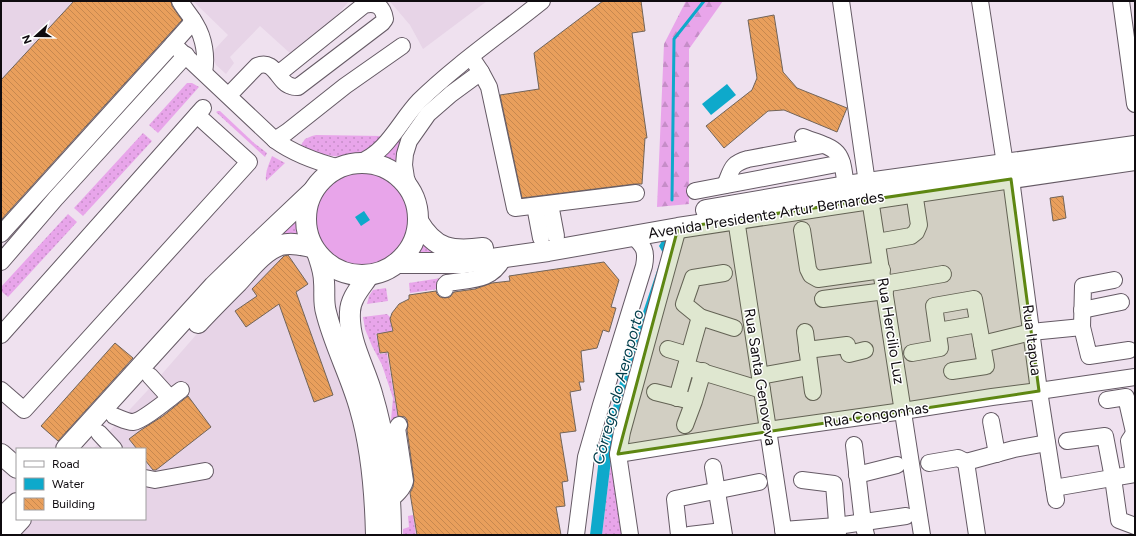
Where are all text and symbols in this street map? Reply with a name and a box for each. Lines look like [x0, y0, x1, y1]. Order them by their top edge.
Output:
north arrow [16, 16, 56, 56]
text: N [20, 33, 35, 46]
street label: Avenida Presidente Artur Bernardes [647, 187, 885, 243]
street label: Rua Hercilio Luz [874, 276, 908, 386]
street label: Rua Itapua [1019, 303, 1045, 377]
water label: Córrego do Aeroporto [588, 307, 648, 467]
street label: Rua Santa Genoveva [740, 307, 780, 447]
street label: Rua Congonhas [822, 399, 930, 431]
legend [16, 448, 146, 520]
text: Road [52, 457, 80, 471]
text: Water [52, 477, 84, 491]
text: Building [52, 497, 95, 511]

